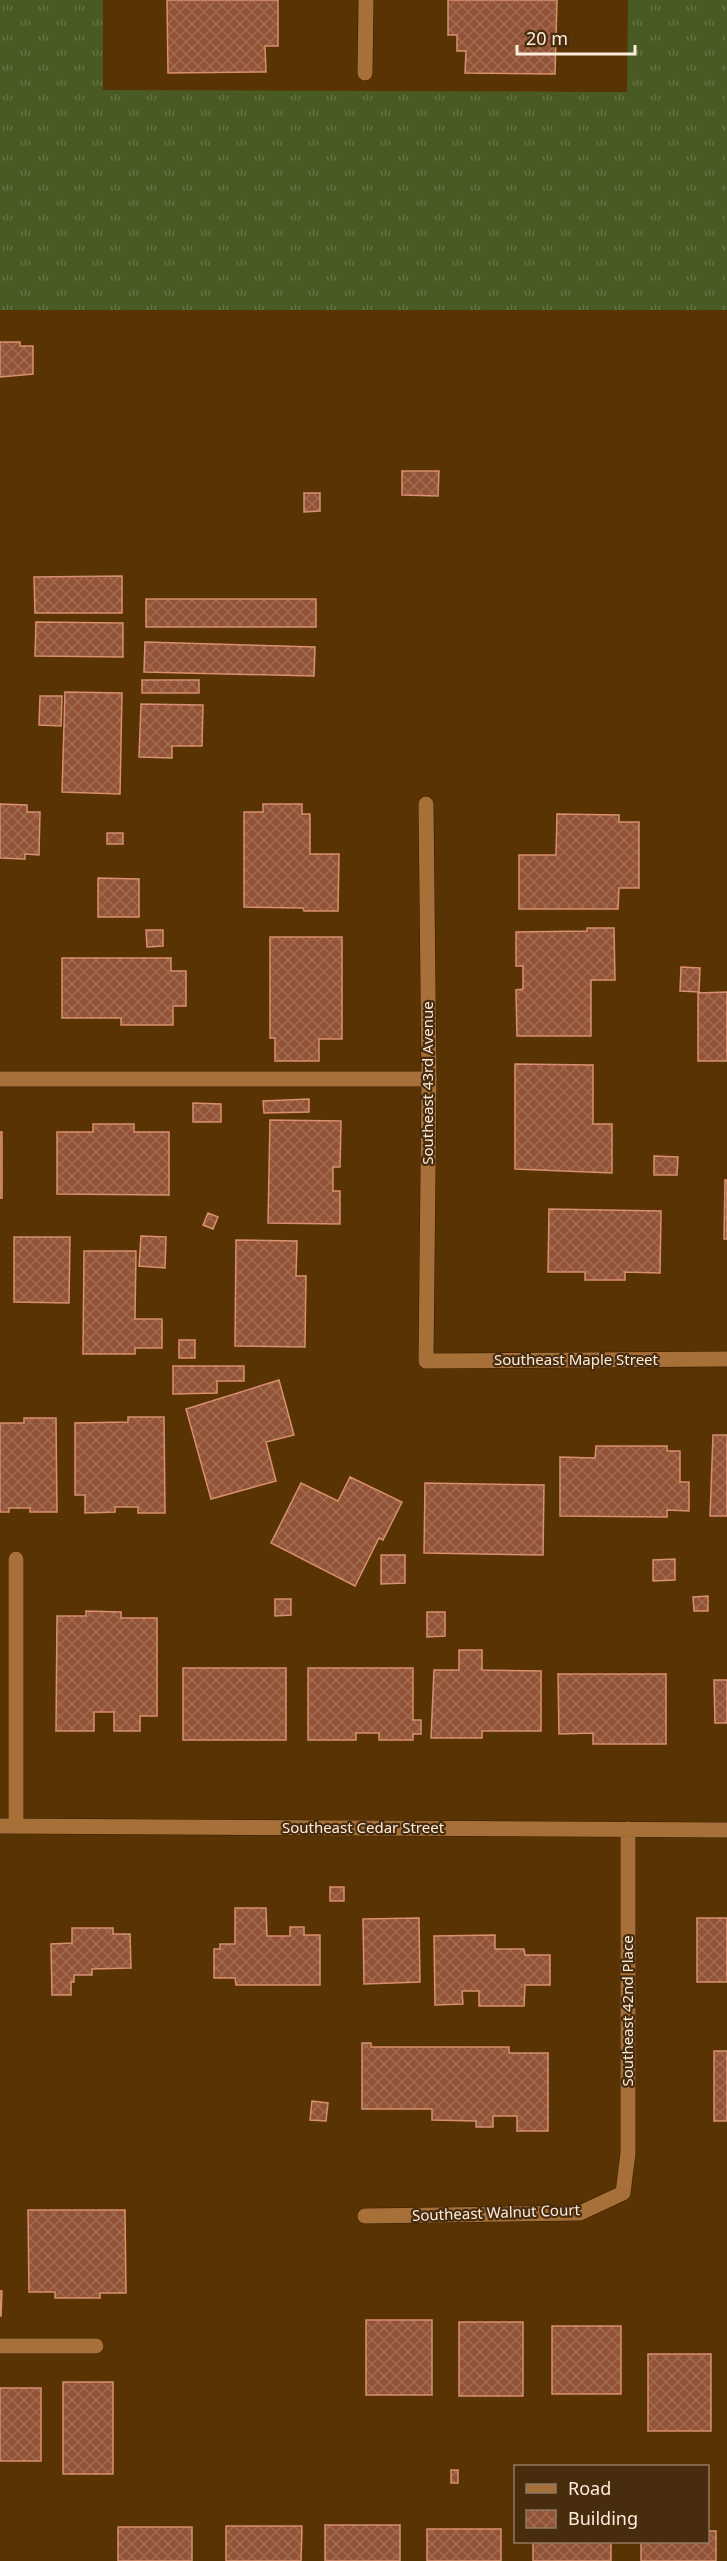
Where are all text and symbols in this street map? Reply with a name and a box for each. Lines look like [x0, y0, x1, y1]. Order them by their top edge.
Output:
scale bar [517, 18, 636, 56]
text: 20 m [526, 26, 568, 50]
street label: Southeast 43rd Avenue [417, 1001, 437, 1165]
street label: Southeast Maple Street [494, 1349, 659, 1369]
street label: Southeast Cedar Street [282, 1817, 445, 1837]
street label: Southeast 42nd Place [617, 1935, 637, 2087]
street label: Southeast Walnut Court [412, 2199, 581, 2225]
legend [514, 2465, 709, 2543]
text: Road [568, 2476, 611, 2500]
text: Building [568, 2506, 638, 2530]

